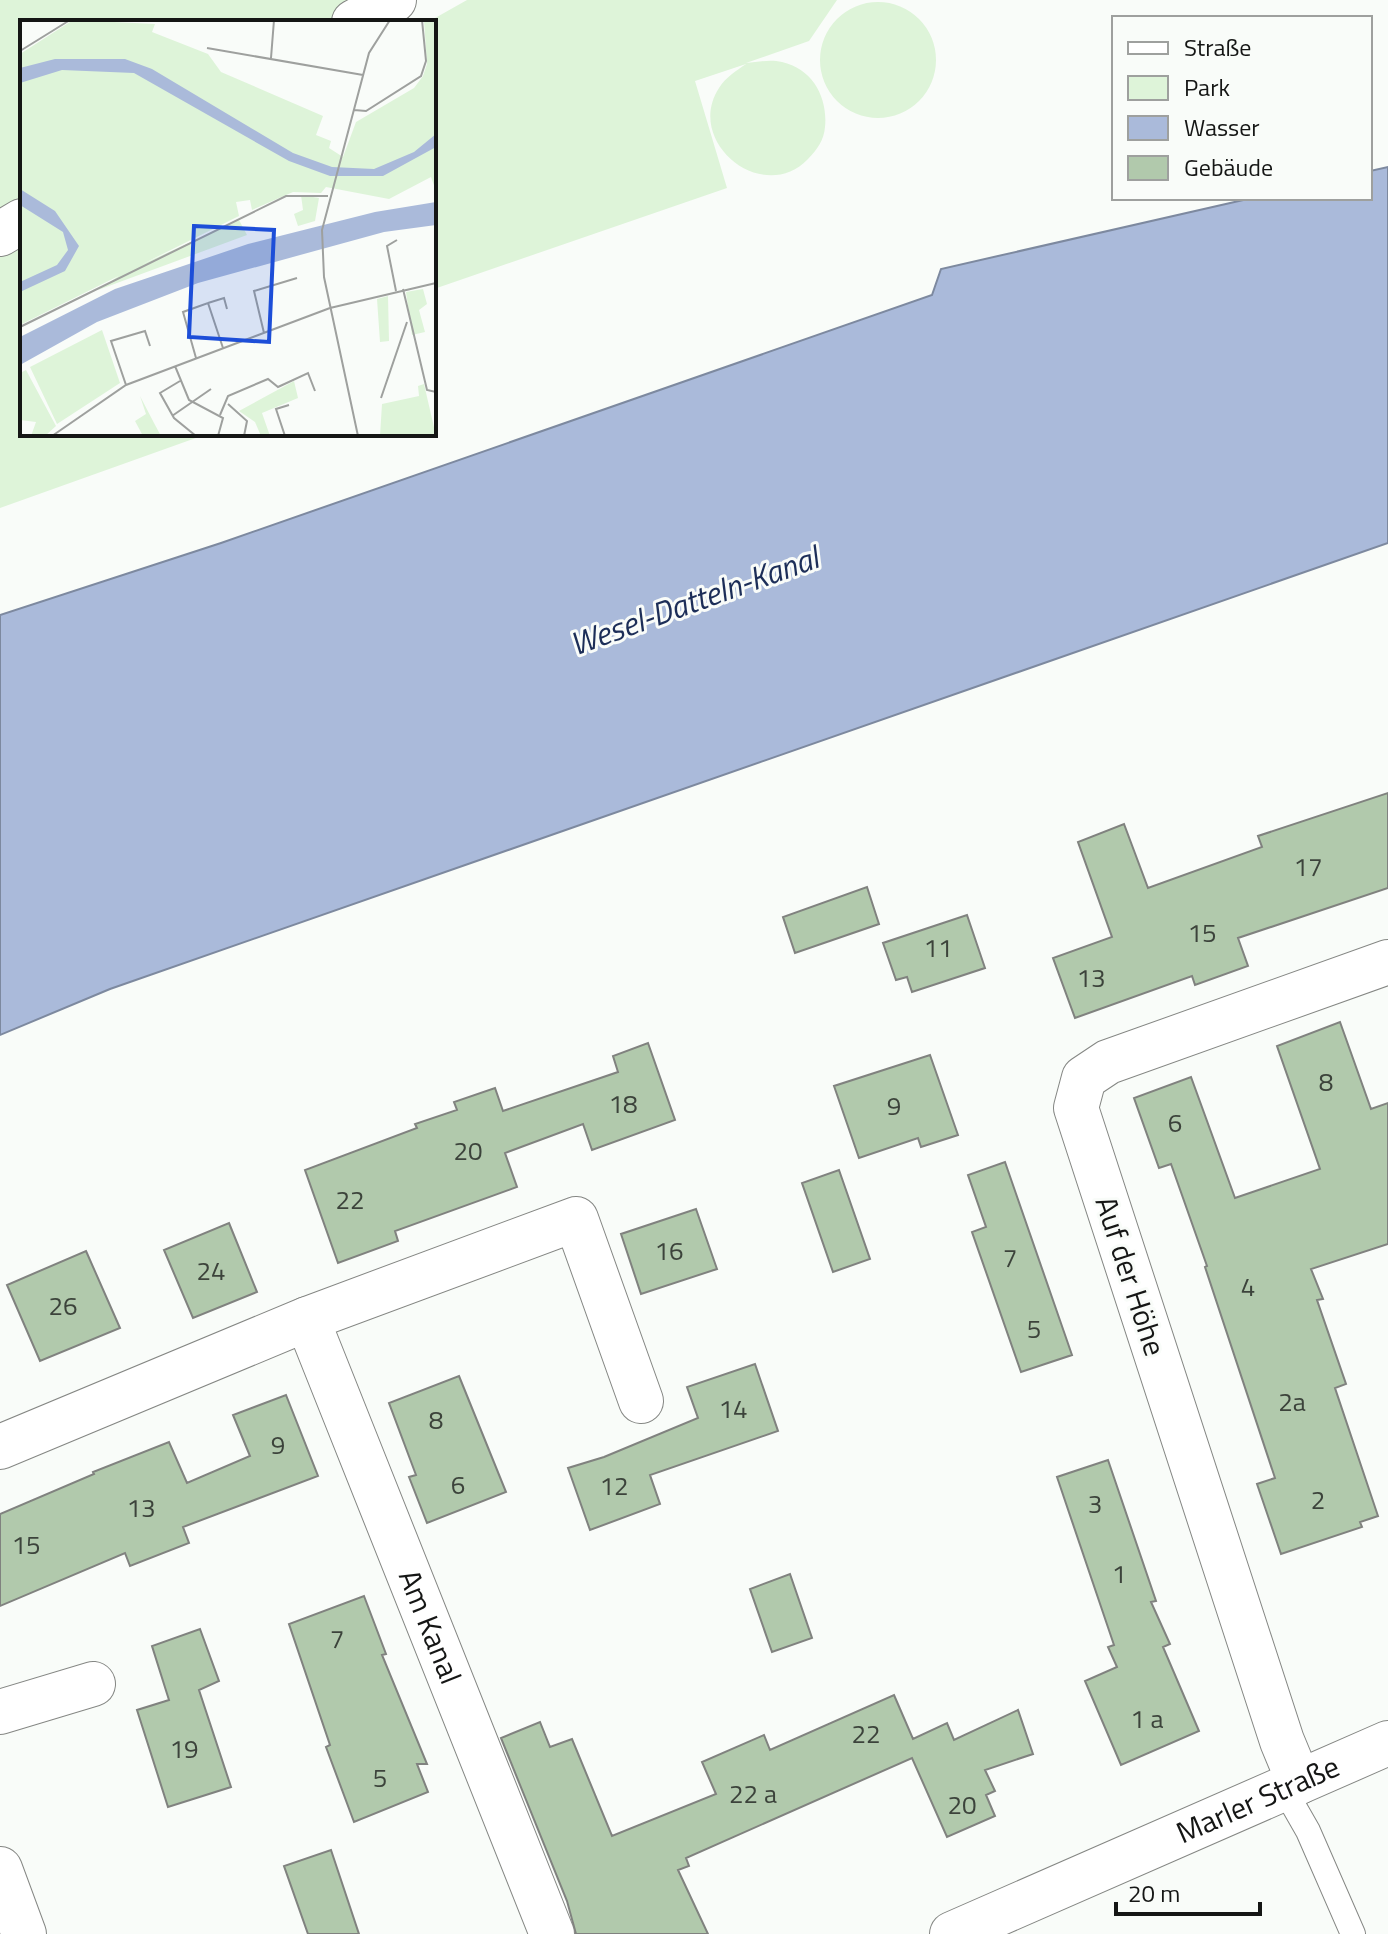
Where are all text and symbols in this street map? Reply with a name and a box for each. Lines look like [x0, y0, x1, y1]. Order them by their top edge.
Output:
legend [1112, 16, 1372, 200]
inset map [20, 20, 436, 436]
text: Straße [1184, 29, 1251, 65]
text: Park [1184, 69, 1230, 105]
text: Wasser [1184, 109, 1260, 145]
text: Gebäude [1184, 149, 1273, 185]
water label: Wesel-Datteln-Kanal [563, 532, 828, 667]
house number: 17 [1293, 847, 1323, 886]
house number: 15 [1187, 913, 1217, 952]
house number: 11 [923, 928, 953, 967]
house number: 13 [1076, 958, 1106, 997]
house number: 8 [1319, 1062, 1333, 1101]
house number: 18 [608, 1084, 638, 1123]
house number: 9 [887, 1086, 901, 1125]
house number: 6 [1168, 1103, 1182, 1142]
house number: 20 [453, 1131, 483, 1170]
house number: 22 [335, 1180, 365, 1219]
street label: Auf der Höhe [1083, 1190, 1178, 1362]
house number: 16 [654, 1231, 684, 1270]
house number: 7 [1003, 1238, 1017, 1277]
house number: 24 [196, 1251, 226, 1290]
house number: 4 [1241, 1267, 1255, 1306]
house number: 26 [48, 1286, 78, 1325]
house number: 5 [1027, 1309, 1041, 1348]
house number: 2a [1278, 1382, 1306, 1421]
house number: 14 [718, 1389, 748, 1428]
house number: 8 [429, 1400, 443, 1439]
house number: 9 [271, 1425, 285, 1464]
house number: 6 [451, 1465, 465, 1504]
house number: 12 [599, 1466, 629, 1505]
house number: 2 [1311, 1480, 1325, 1519]
house number: 3 [1088, 1484, 1102, 1523]
house number: 13 [126, 1488, 156, 1527]
house number: 15 [11, 1525, 41, 1564]
house number: 1 [1112, 1554, 1126, 1593]
street label: Am Kanal [387, 1562, 474, 1691]
house number: 7 [330, 1619, 344, 1658]
house number: 1 a [1130, 1699, 1164, 1738]
house number: 22 [851, 1714, 881, 1753]
house number: 19 [169, 1729, 199, 1768]
street label: Marler Straße [1169, 1743, 1346, 1855]
house number: 5 [373, 1758, 387, 1797]
house number: 22 a [729, 1774, 777, 1813]
house number: 20 [947, 1785, 977, 1824]
scale bar [1116, 1866, 1260, 1916]
text: 20 m [1128, 1875, 1180, 1911]

